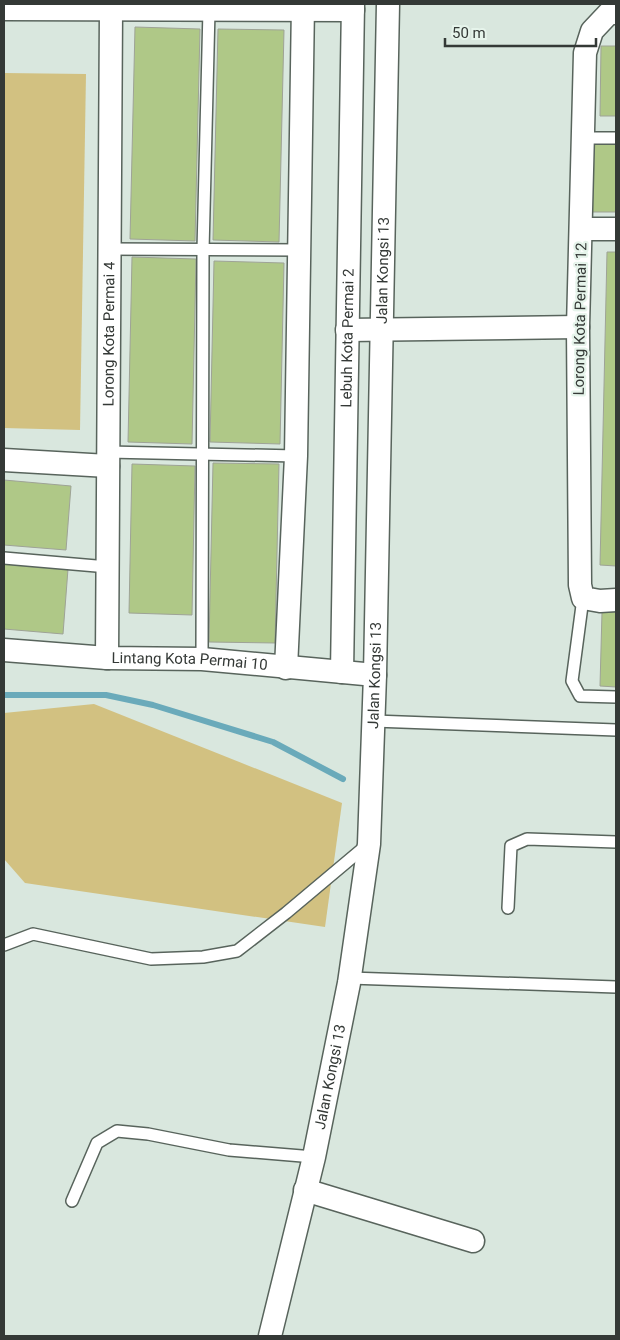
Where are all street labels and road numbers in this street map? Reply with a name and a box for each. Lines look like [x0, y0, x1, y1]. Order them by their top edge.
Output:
street label: Jalan Kongsi 13 [373, 217, 393, 324]
street label: Lorong Kota Permai 12 [570, 242, 590, 396]
street label: Lorong Kota Permai 4 [100, 261, 118, 406]
street label: Lebuh Kota Permai 2 [337, 268, 358, 408]
street label: Jalan Kongsi 13 [364, 622, 385, 729]
street label: Lintang Kota Permai 10 [111, 649, 268, 674]
street label: Jalan Kongsi 13 [311, 1023, 349, 1131]

